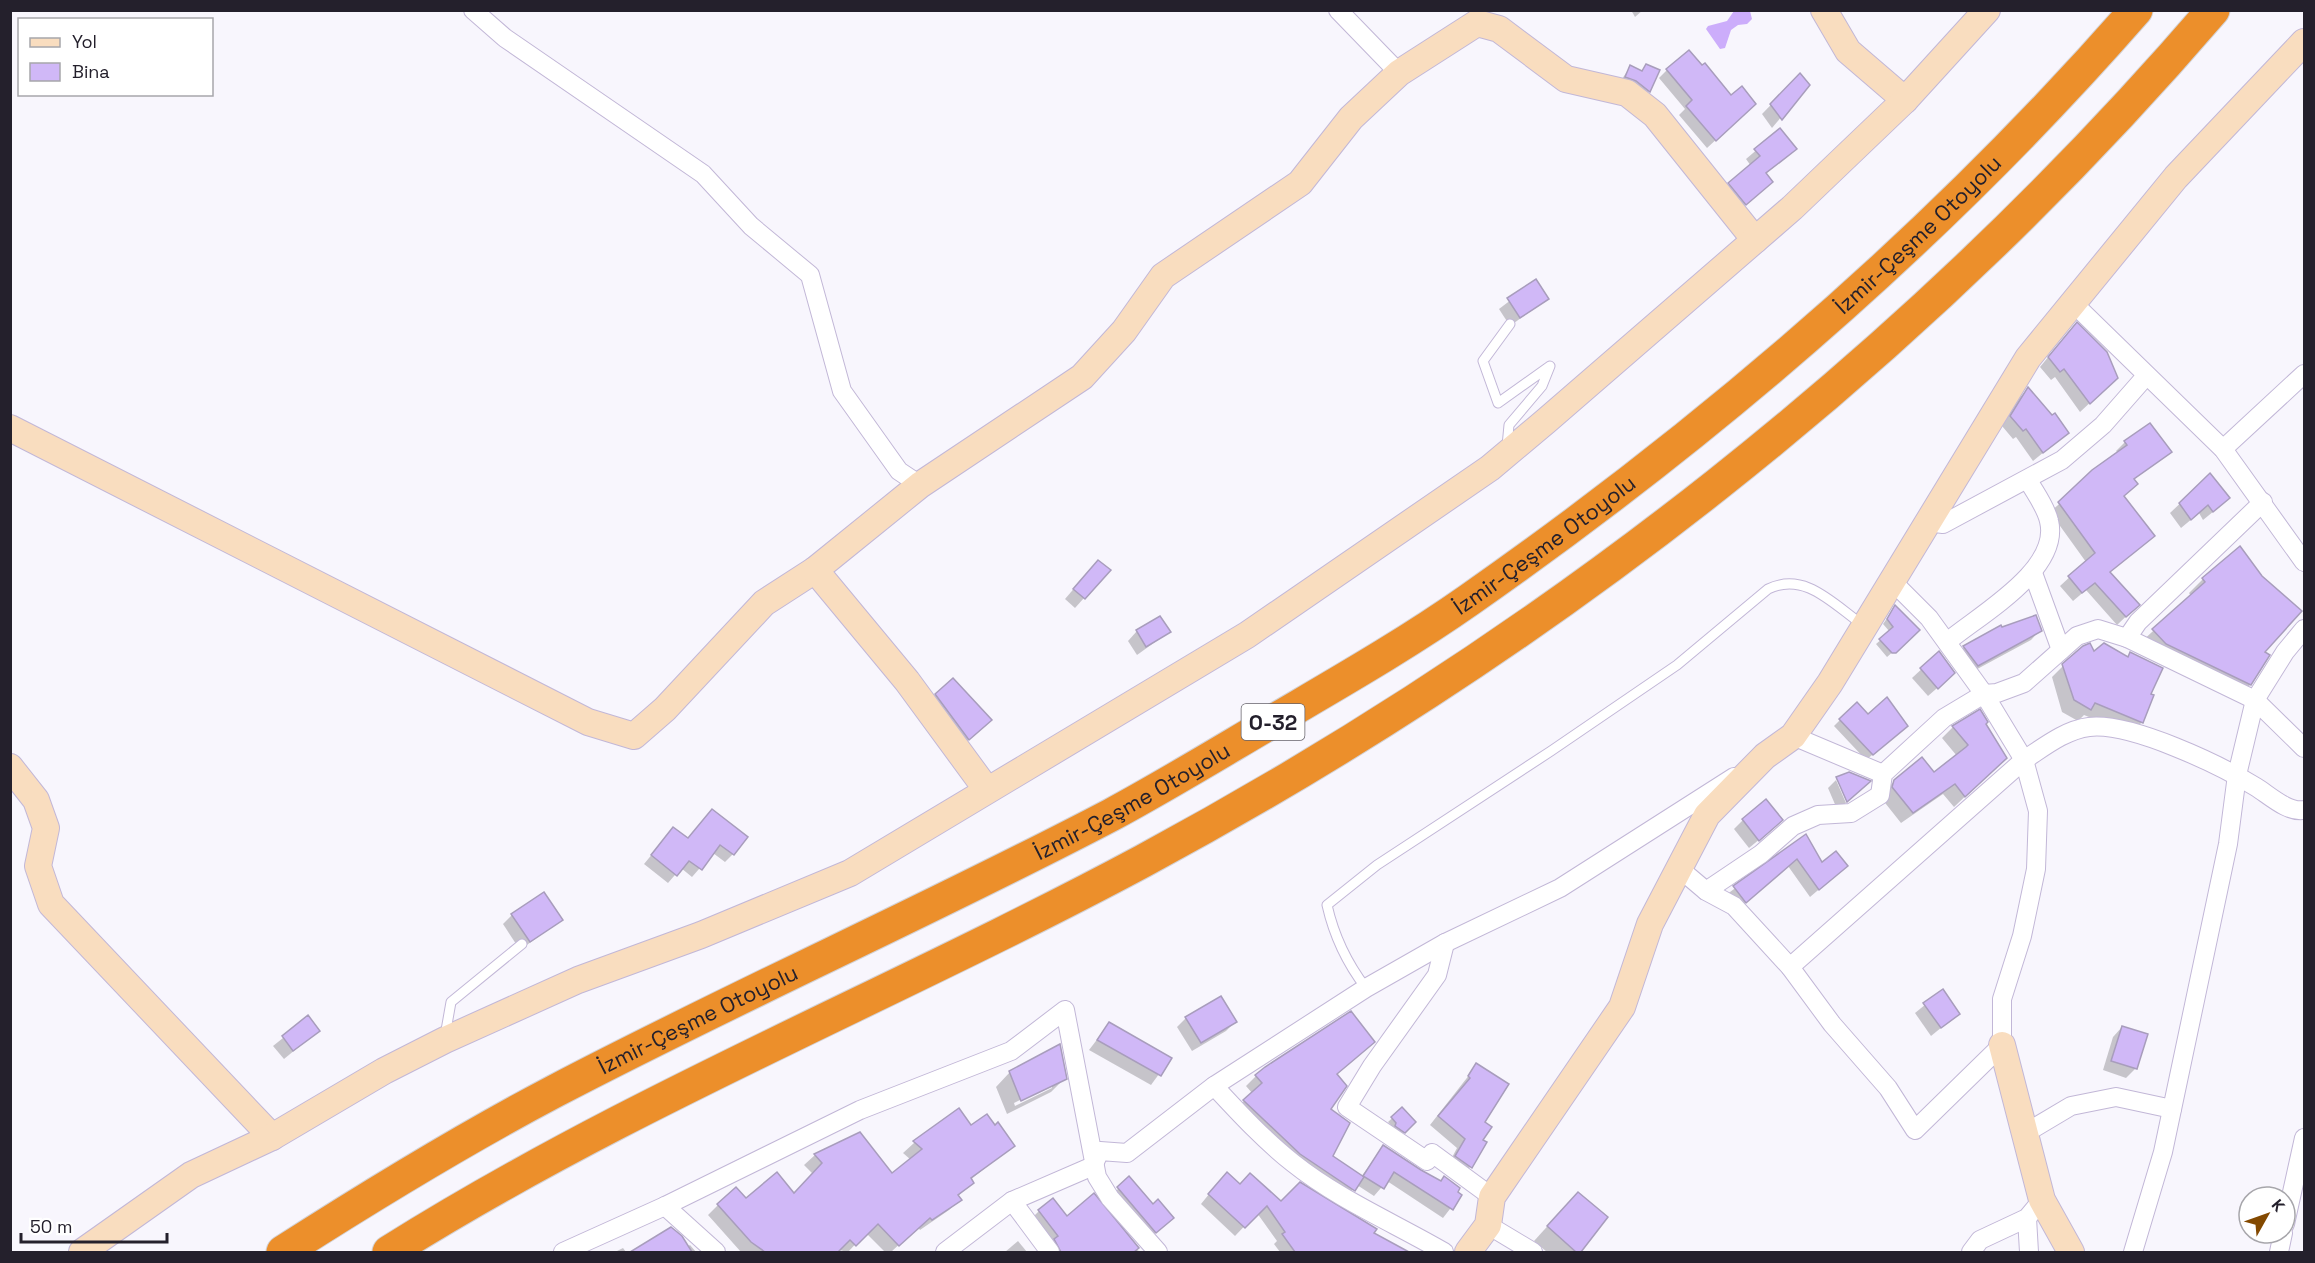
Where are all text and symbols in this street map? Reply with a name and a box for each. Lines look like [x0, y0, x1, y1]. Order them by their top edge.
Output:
legend [18, 18, 213, 96]
text: Yol [72, 30, 97, 53]
text: Bina [72, 60, 110, 83]
street label: İzmir-Çeşme Otoyolu [1829, 149, 2007, 320]
street label: İzmir-Çeşme Otoyolu [1448, 469, 1641, 621]
road number: O-32 [1242, 704, 1304, 740]
street label: İzmir-Çeşme Otoyolu [1029, 736, 1235, 866]
street label: İzmir-Çeşme Otoyolu [593, 958, 802, 1080]
north arrow [2237, 1185, 2297, 1245]
text: K [2267, 1195, 2289, 1216]
scale bar [21, 1206, 166, 1244]
text: 50 m [30, 1215, 72, 1238]

